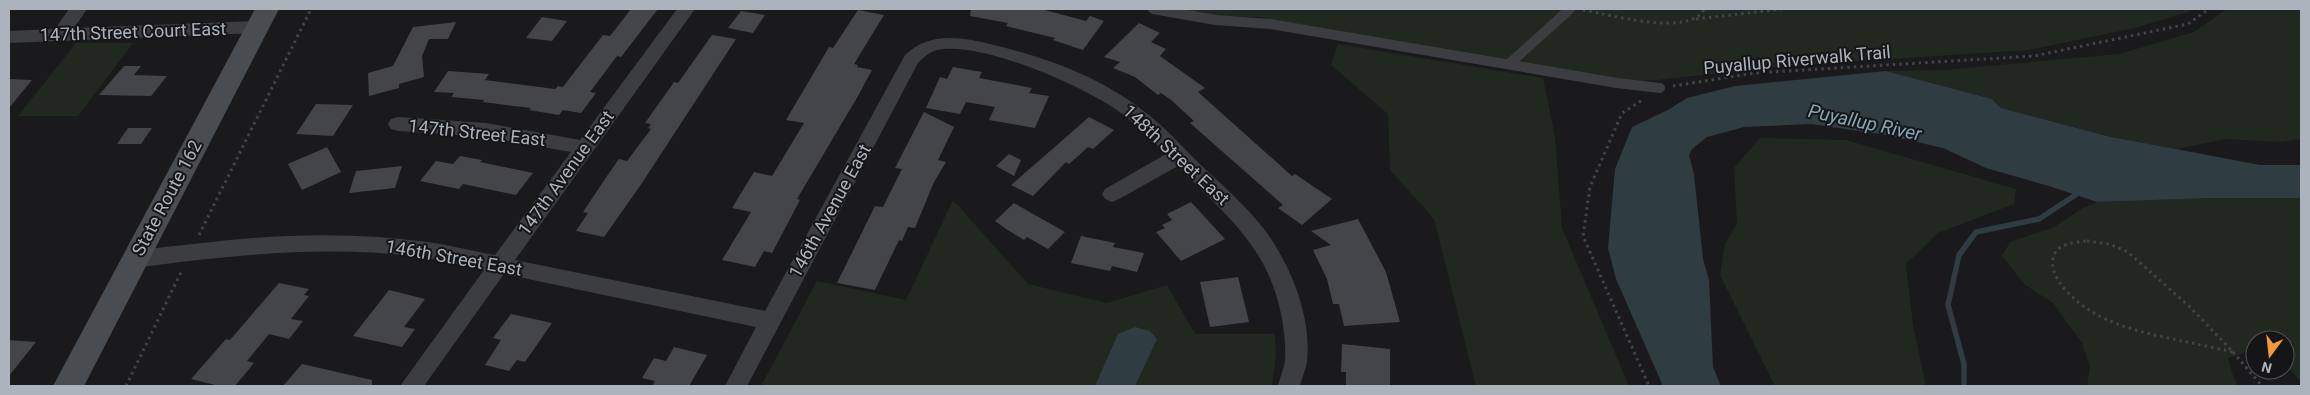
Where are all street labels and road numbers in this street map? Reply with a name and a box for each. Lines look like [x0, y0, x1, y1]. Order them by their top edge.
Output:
street label: 147th Street Court East [39, 18, 227, 45]
street label: Puyallup Riverwalk Trail [1702, 41, 1891, 78]
street label: 148th Street East [1119, 100, 1234, 209]
street label: 147th Avenue East [513, 106, 618, 239]
street label: 147th Street East [407, 115, 547, 150]
street label: State Route 162 [127, 136, 206, 259]
street label: 146th Avenue East [784, 140, 875, 281]
street label: 146th Street East [384, 235, 524, 280]

